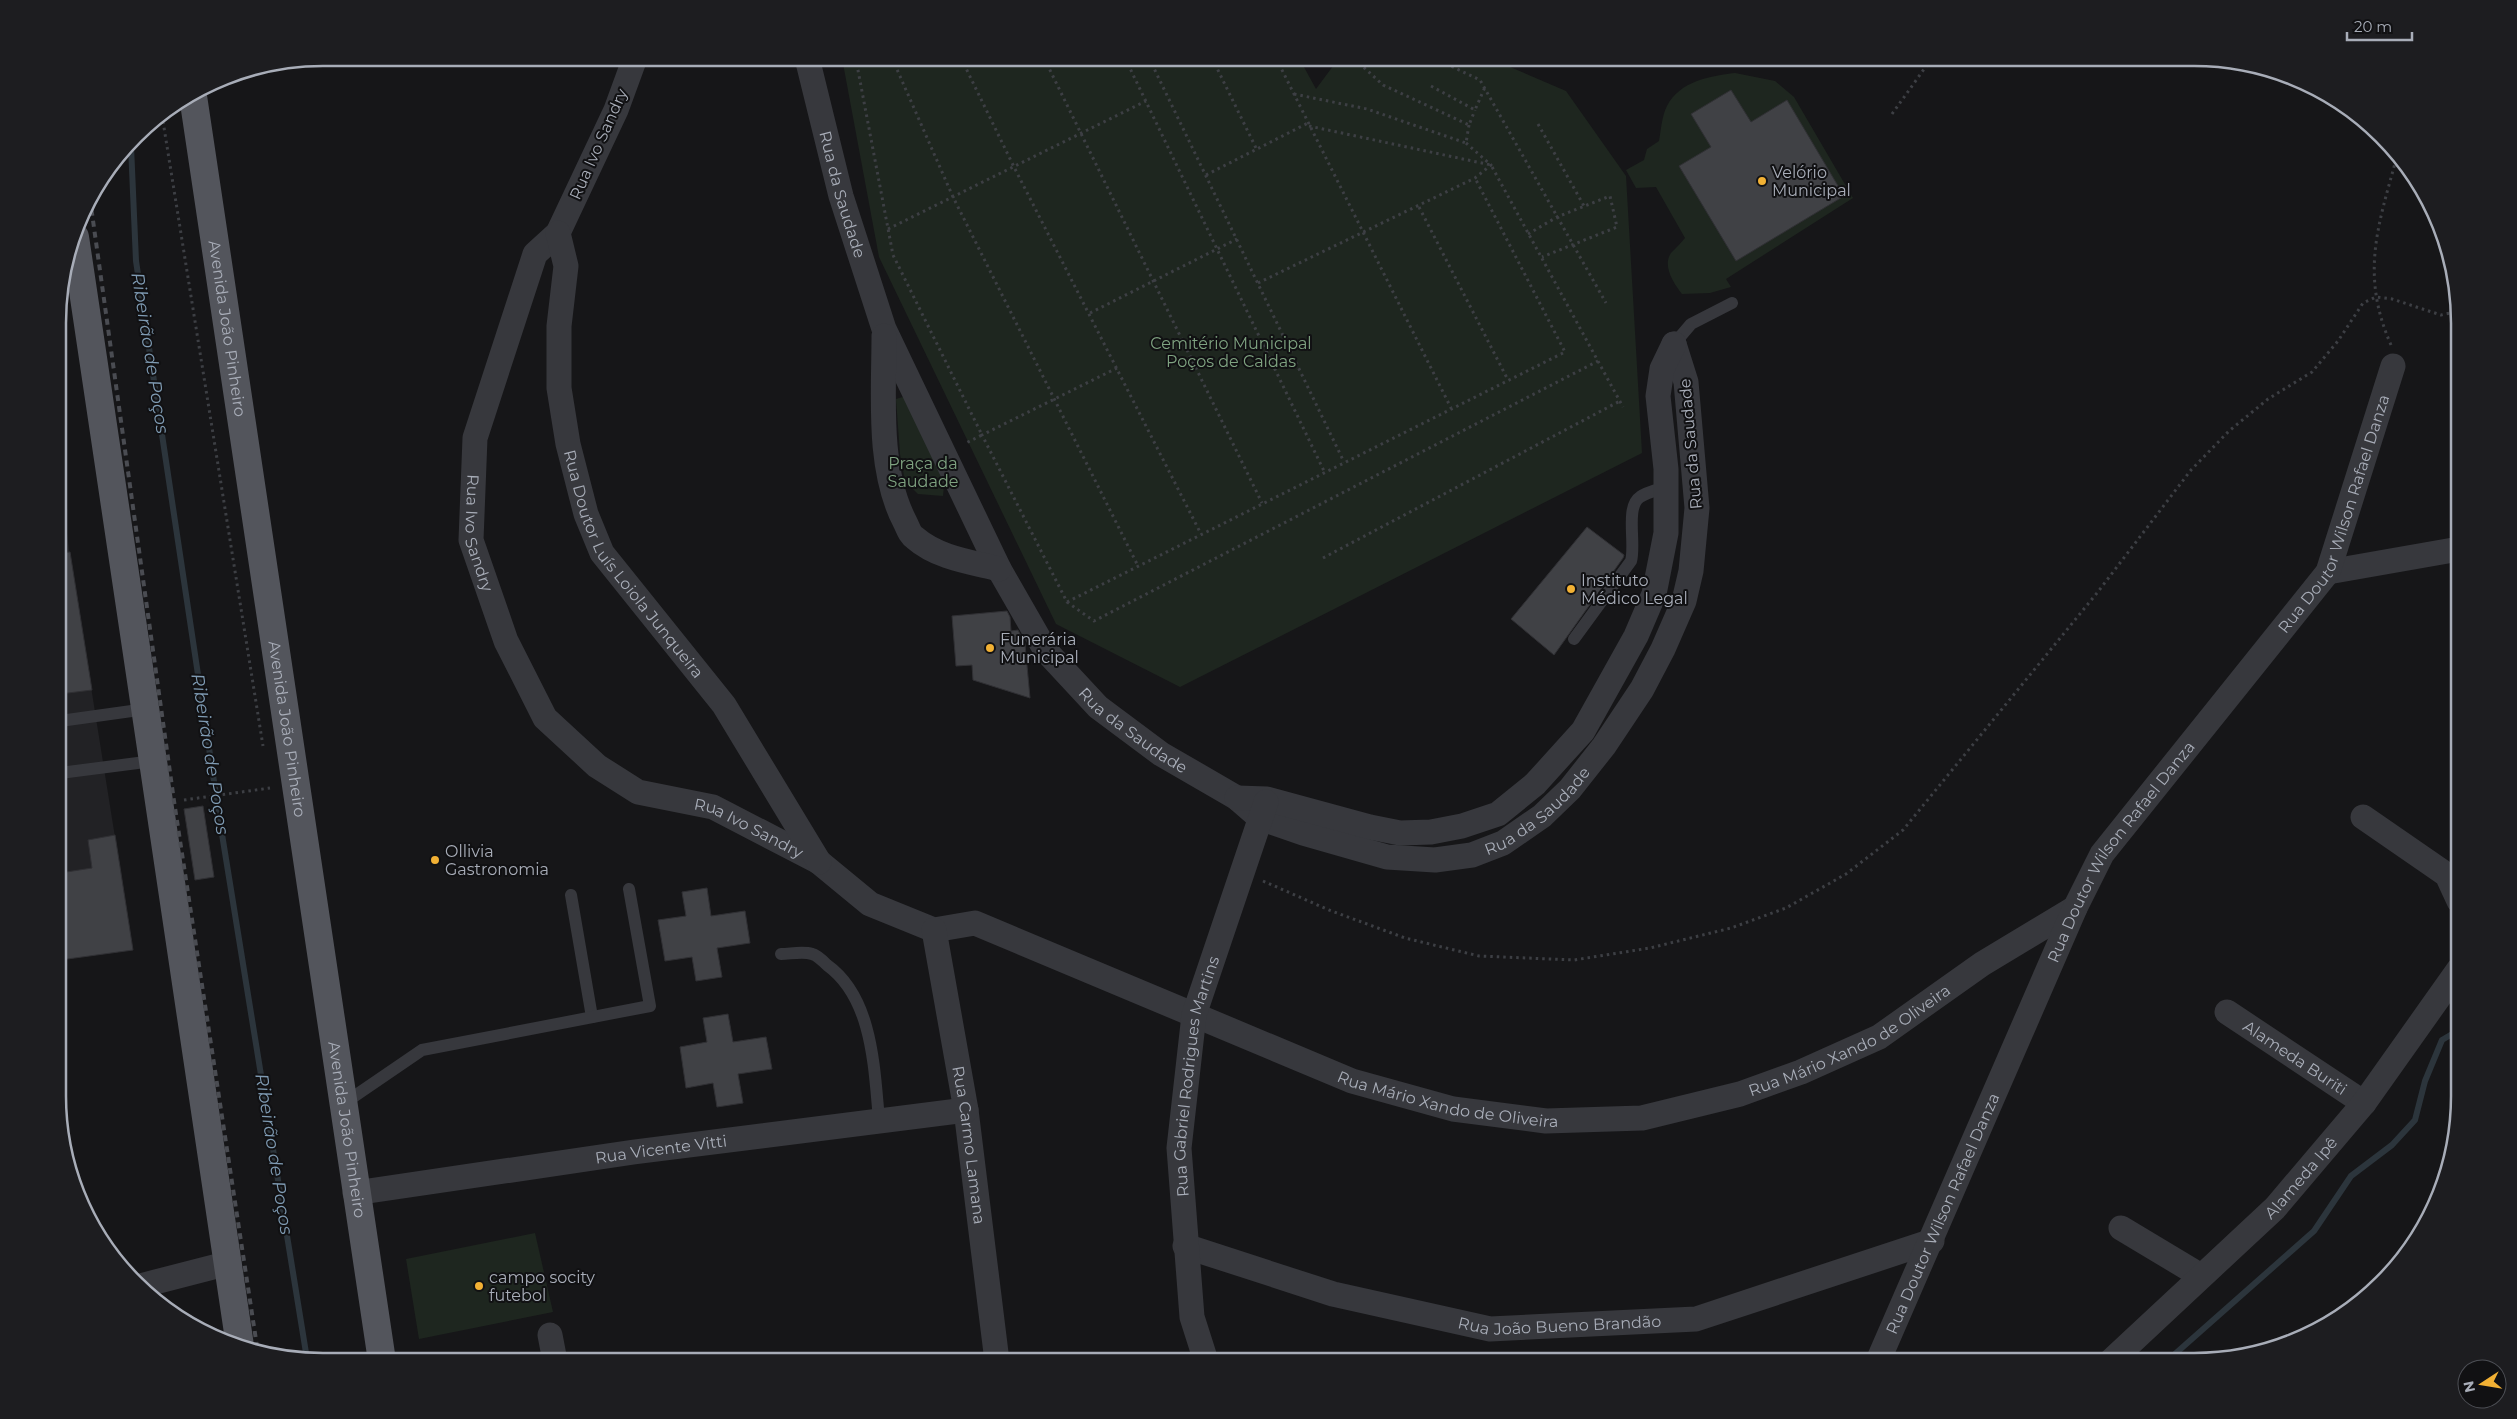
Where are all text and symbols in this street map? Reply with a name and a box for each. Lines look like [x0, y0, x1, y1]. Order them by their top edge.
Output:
scale bar [2347, 10, 2412, 42]
text: 20 m [2354, 17, 2392, 36]
street label: Rua Ivo Sandry [566, 86, 632, 203]
street label: Rua da Saudade [815, 129, 869, 261]
place label: Velório Municipal [1772, 163, 1851, 200]
marker: Velório Municipal [1756, 175, 1768, 187]
street label: Avenida João Pinheiro [205, 239, 250, 418]
water label: Ribeirão de Poços [126, 271, 174, 435]
park label: Cemitério Municipal Poços de Caldas [1150, 334, 1312, 371]
street label: Rua da Saudade [1675, 378, 1706, 510]
street label: Rua Doutor Wilson Rafael Danza [2274, 392, 2393, 637]
street label: Rua Doutor Luís Loiola Junqueira [560, 448, 707, 682]
park label: Praça da Saudade [888, 454, 958, 491]
street label: Rua Ivo Sandry [461, 474, 497, 594]
place label: Instituto Médico Legal [1581, 571, 1688, 608]
marker: Instituto Médico Legal [1565, 583, 1577, 595]
place label: Funerária Municipal [1000, 630, 1079, 667]
street label: Avenida João Pinheiro [265, 639, 310, 819]
marker: Funerária Municipal [984, 642, 996, 654]
water label: Ribeirão de Poços [186, 672, 234, 836]
street label: Rua da Saudade [1075, 684, 1191, 777]
street label: Rua Doutor Wilson Rafael Danza [2043, 737, 2199, 966]
street label: Rua da Saudade [1482, 763, 1594, 859]
street label: Rua Ivo Sandry [693, 794, 807, 862]
place label: Ollivia Gastronomia [445, 842, 549, 879]
marker: Ollivia Gastronomia [429, 854, 441, 866]
street label: Rua Gabriel Rodrigues Martins [1170, 953, 1223, 1198]
street label: Rua Mário Xando de Oliveira [1746, 981, 1954, 1100]
street label: Alameda Buriti [2240, 1017, 2350, 1099]
street label: Avenida João Pinheiro [324, 1040, 369, 1219]
street label: Rua Carmo Lamana [948, 1064, 989, 1225]
street label: Rua Mário Xando de Oliveira [1334, 1067, 1559, 1131]
water label: Ribeirão de Poços [250, 1072, 298, 1236]
street label: Rua Doutor Wilson Rafael Danza [1882, 1090, 2003, 1337]
street label: Rua Vicente Vitti [594, 1131, 728, 1168]
street label: Alameda Ipê [2261, 1133, 2341, 1223]
place label: campo socity futebol [489, 1268, 595, 1305]
marker: campo socity futebol [473, 1280, 485, 1292]
street label: Rua João Bueno Brandão [1456, 1312, 1662, 1339]
north arrow [2457, 1359, 2507, 1409]
text: N [2459, 1379, 2479, 1394]

